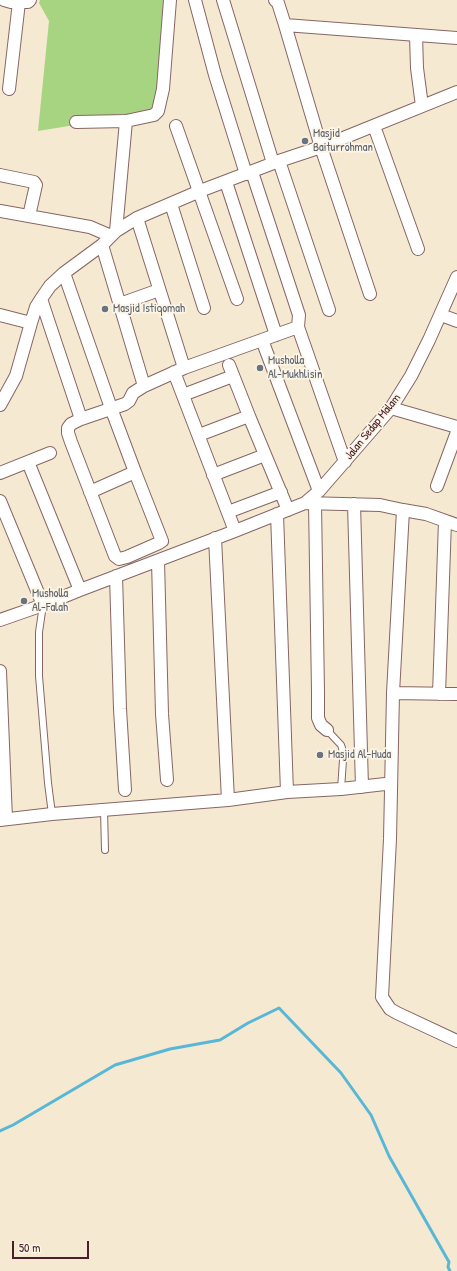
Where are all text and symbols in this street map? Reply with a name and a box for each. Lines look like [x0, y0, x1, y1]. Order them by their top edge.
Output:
place label: Masjid Baiturrohman [313, 127, 373, 155]
marker: Masjid Baiturrohman [300, 136, 310, 146]
place label: Masjid Istiqomah [113, 302, 185, 316]
marker: Masjid Istiqomah [100, 304, 110, 314]
place label: Musholla Al-Mukhlisin [268, 354, 322, 382]
marker: Musholla Al-Mukhlisin [255, 363, 265, 373]
street label: Jalan Sedap Malam [342, 391, 404, 463]
place label: Musholla Al-Falah [32, 587, 68, 615]
marker: Musholla Al-Falah [19, 596, 29, 606]
place label: Masjid Al-Huda [328, 748, 391, 762]
marker: Masjid Al-Huda [315, 750, 325, 760]
scale bar [14, 1233, 91, 1259]
text: 50 m [19, 1239, 40, 1256]

